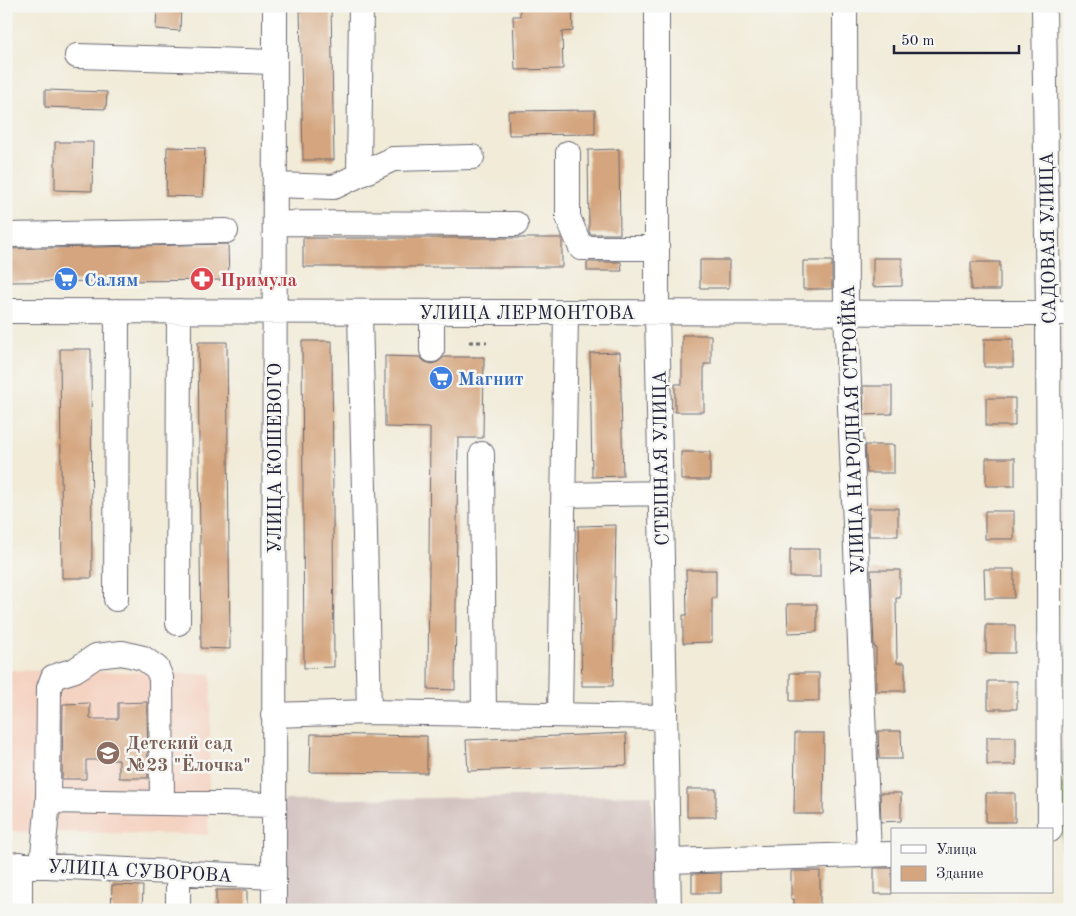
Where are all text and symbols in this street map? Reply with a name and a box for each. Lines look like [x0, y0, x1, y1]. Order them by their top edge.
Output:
scale bar [894, 22, 1018, 54]
text: 50 m [901, 34, 935, 49]
street label: САДОВАЯ УЛИЦА [1038, 151, 1061, 324]
supermarket icon: Салям [53, 266, 79, 292]
pharmacy icon: Примула [189, 266, 215, 292]
place label: Салям [84, 272, 138, 291]
place label: Примула [220, 272, 298, 291]
street label: УЛИЦА НАРОДНАЯ СТРОЙКА [836, 284, 869, 575]
street label: УЛИЦА ЛЕРМОНТОВА [419, 305, 636, 324]
street label: УЛИЦА КОШЕВОГО [267, 363, 286, 553]
supermarket icon: Магнит [428, 365, 454, 391]
street label: СТЕПНАЯ УЛИЦА [651, 370, 674, 546]
place label: Магнит [458, 371, 524, 390]
place label: Детский сад №23 "Ёлочка" [126, 735, 251, 776]
school or university icon: Детский сад №23 "Ёлочка" [95, 740, 121, 766]
legend [891, 828, 1054, 894]
text: Улица [936, 843, 977, 858]
street label: УЛИЦА СУВОРОВА [47, 858, 233, 887]
text: Здание [936, 867, 983, 882]

